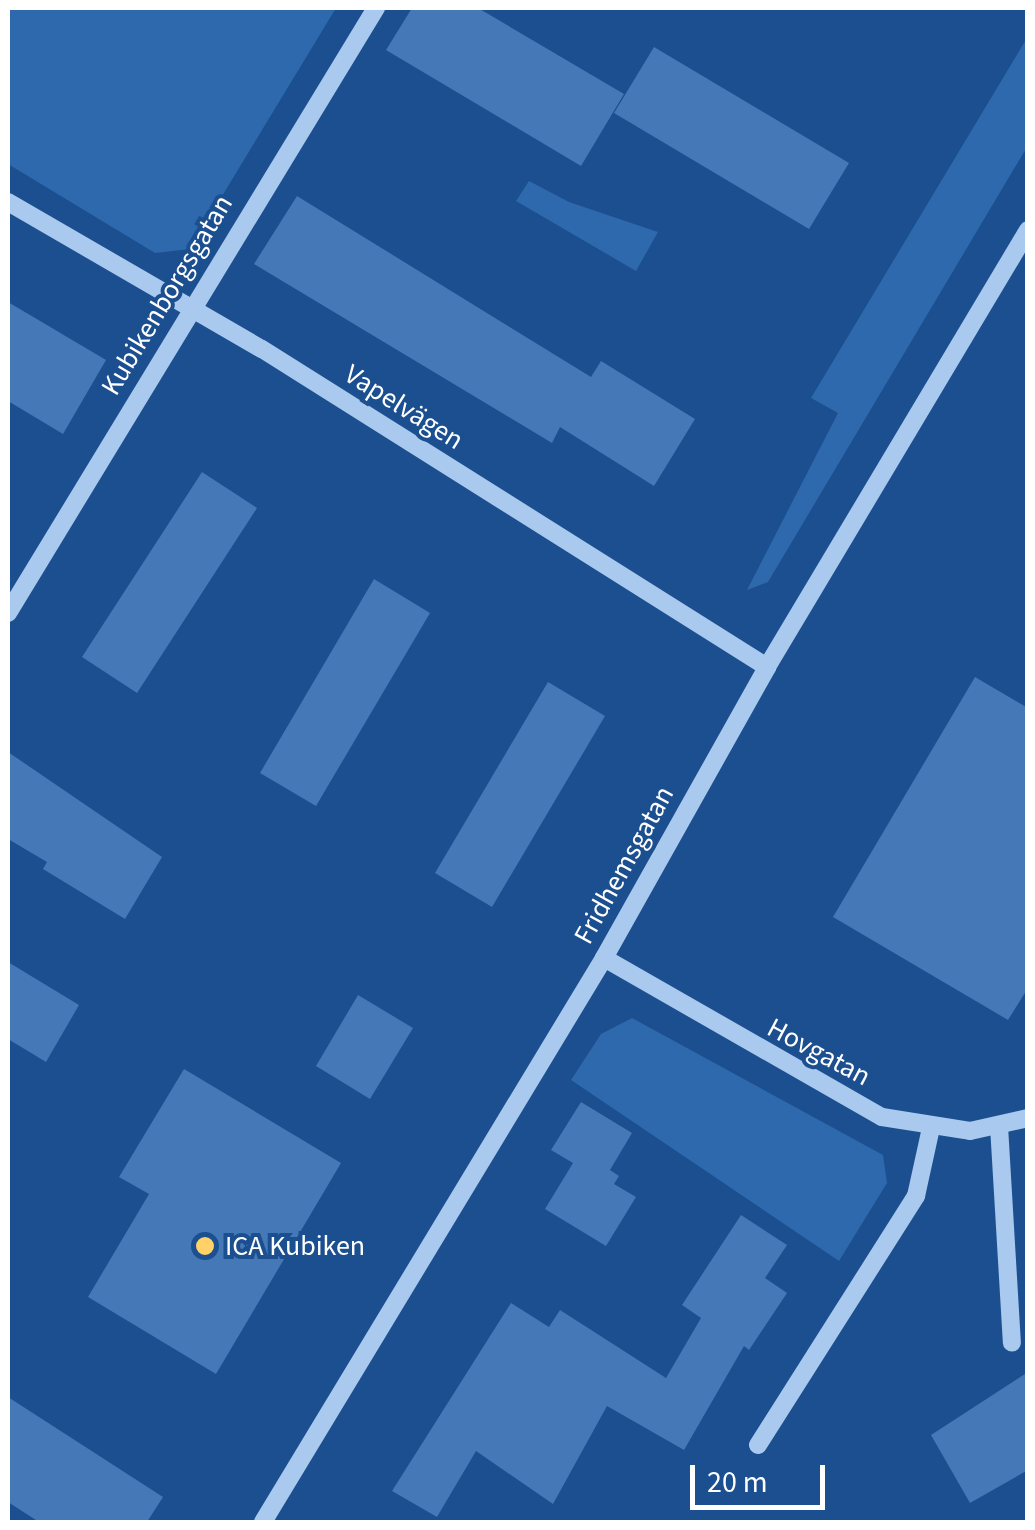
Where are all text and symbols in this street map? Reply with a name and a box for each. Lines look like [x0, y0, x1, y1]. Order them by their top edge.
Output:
street label: Kubikenborgsgatan [94, 189, 240, 401]
street label: Vapelvägen [338, 357, 470, 457]
street label: Fridhemsgatan [567, 780, 681, 950]
street label: Hovgatan [762, 1011, 876, 1093]
place label: ICA Kubiken [225, 1229, 365, 1263]
marker: ICA Kubiken [194, 1235, 216, 1257]
scale bar [695, 1445, 830, 1507]
text: 20 m [707, 1461, 768, 1504]

